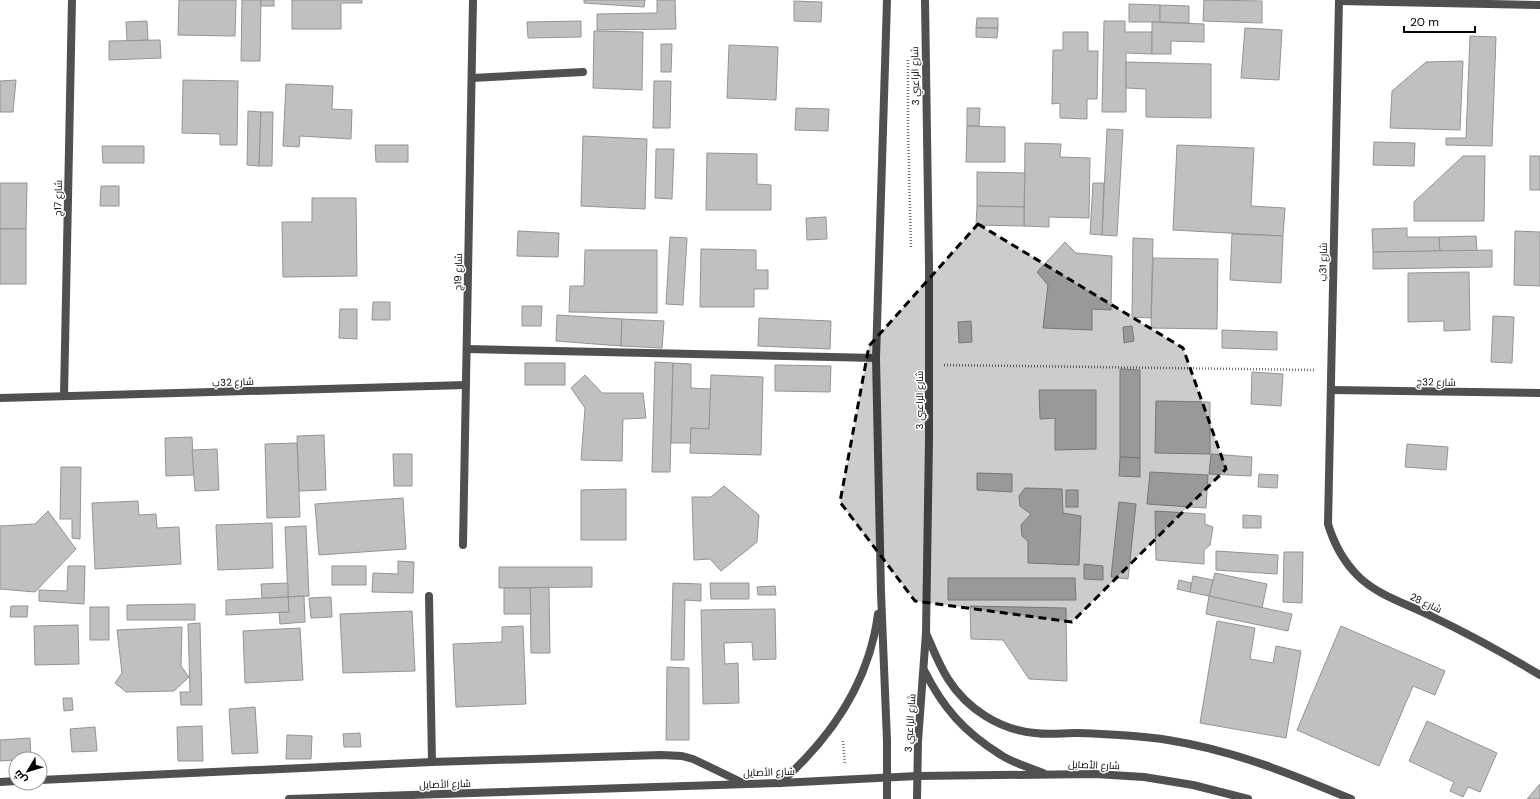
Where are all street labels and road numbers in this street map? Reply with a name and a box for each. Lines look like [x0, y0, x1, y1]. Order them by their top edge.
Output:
street label: شارع الراعبي 3 [908, 46, 923, 105]
street label: شارع 17ج [51, 180, 65, 216]
street label: شارع 31ب [1316, 242, 1330, 282]
street label: شارع 19ج [451, 253, 465, 291]
street label: شارع الراعبي 3 [913, 371, 927, 429]
street label: شارع 32ب [212, 375, 254, 389]
street label: شارع 32ج [1416, 375, 1456, 389]
street label: شارع 28 [1408, 590, 1444, 616]
street label: شارع الراعبي 3 [901, 693, 920, 753]
street label: شارع الأصايل [1068, 758, 1120, 772]
street label: شارع الأصايل [743, 765, 795, 779]
street label: شارع الأصايل [419, 777, 471, 791]

